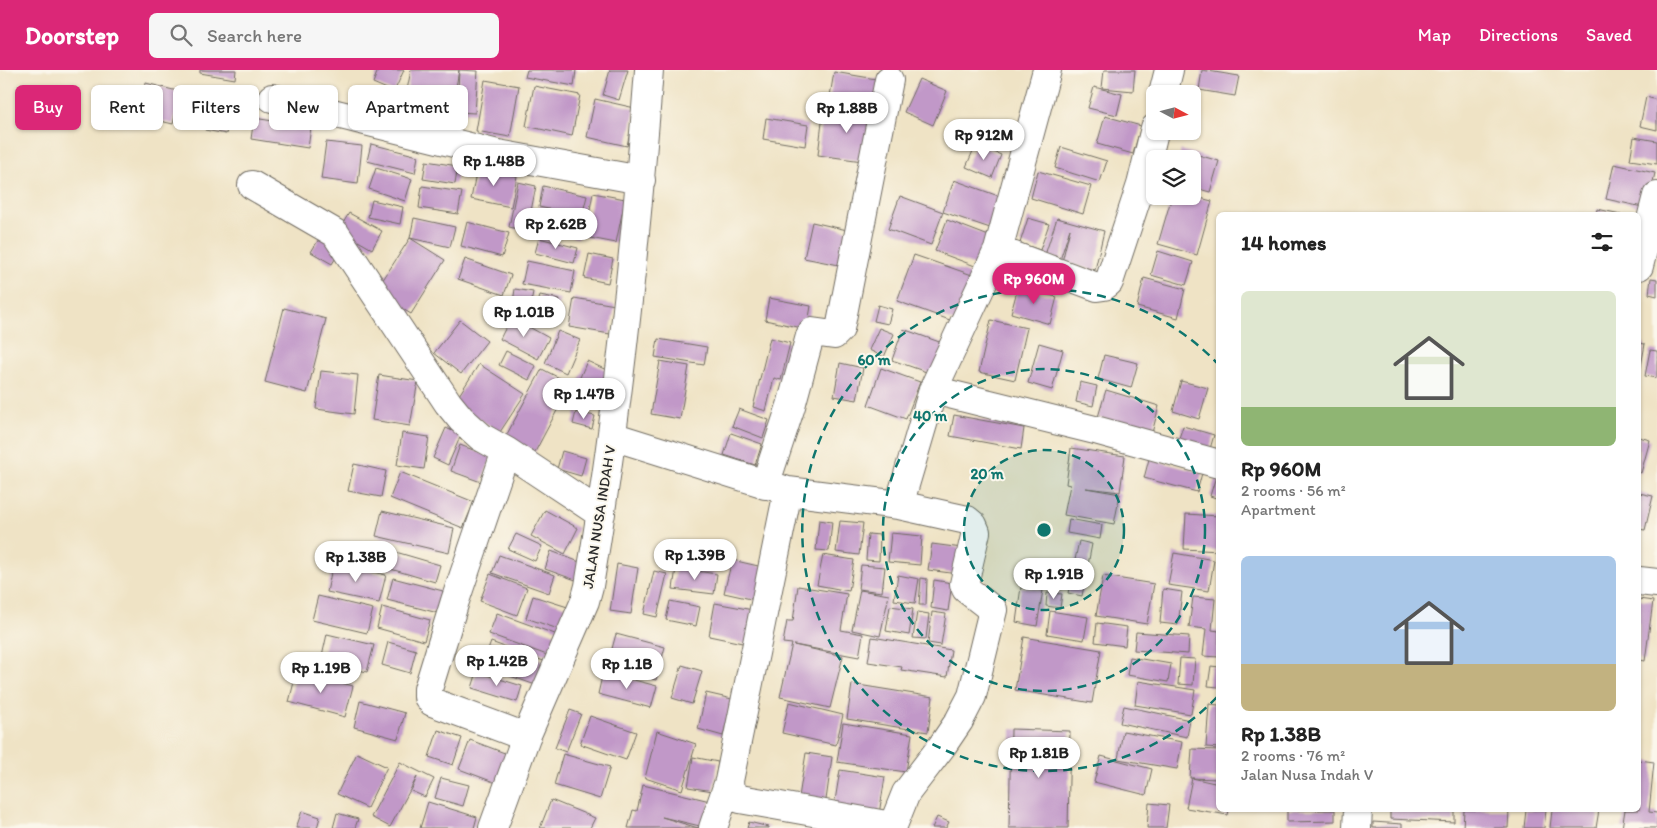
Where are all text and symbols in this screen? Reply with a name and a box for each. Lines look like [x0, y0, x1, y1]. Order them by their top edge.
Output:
search box [149, 13, 499, 58]
text: Doorstep [25, 21, 119, 50]
icon: search [167, 21, 195, 49]
text: Search here [207, 24, 302, 47]
text: Map [1418, 24, 1451, 46]
text: Directions [1479, 24, 1558, 46]
text: Saved [1586, 24, 1632, 46]
chip: Buy [15, 85, 81, 130]
chip: Rent [91, 85, 163, 130]
chip: Filters [173, 85, 259, 130]
chip: New [269, 85, 338, 130]
chip: Apartment [348, 85, 468, 130]
north arrow [1146, 85, 1201, 140]
map controls [1146, 85, 1201, 205]
pin: Rp 1.88B [795, 92, 899, 134]
text: Rp 1.88B [817, 98, 877, 117]
pin: Rp 912M [938, 118, 1030, 161]
text: Rp 912M [955, 125, 1013, 144]
pin: Rp 1.48B [442, 144, 546, 187]
button: layers [1146, 150, 1201, 205]
text: Rp 1.48B [463, 151, 525, 170]
pin: Rp 2.62B [504, 208, 608, 250]
text: Rp 2.62B [525, 214, 587, 233]
icon: filters [1588, 228, 1616, 256]
text: 14 homes [1241, 230, 1326, 255]
pin: Rp 960M [988, 262, 1080, 305]
text: Rp 960M [1003, 269, 1065, 288]
pin: Rp 1.01B [472, 296, 576, 338]
text: Rp 1.01B [494, 302, 554, 321]
icon: home [1384, 323, 1474, 413]
text: 60 m [857, 351, 891, 369]
pin: Rp 1.47B [532, 378, 636, 420]
text: Rp 1.47B [554, 384, 614, 403]
text: 40 m [913, 407, 948, 425]
street label: JALAN NUSA INDAH V [579, 444, 619, 590]
text: Rp 960M [1241, 456, 1322, 481]
text: 20 m [970, 465, 1004, 483]
text: 2 rooms · 56 m² [1241, 481, 1346, 500]
text: Apartment [1241, 500, 1316, 519]
centre of rings [1035, 521, 1053, 539]
pin: Rp 1.39B [643, 538, 747, 581]
pin: Rp 1.38B [304, 540, 408, 583]
text: Rp 1.39B [665, 545, 725, 564]
text: Rp 1.38B [326, 547, 386, 566]
pin: Rp 1.91B [1002, 558, 1106, 600]
text: Rp 1.91B [1024, 564, 1084, 583]
icon: home [1384, 588, 1474, 678]
pin: Rp 1.42B [445, 644, 549, 687]
pin: Rp 1.1B [581, 648, 673, 690]
text: Rp 1.42B [466, 651, 528, 670]
pin: Rp 1.19B [269, 652, 373, 694]
text: Rp 1.1B [602, 654, 652, 673]
text: Rp 1.19B [291, 658, 351, 677]
text: Rp 1.38B [1241, 721, 1321, 746]
pin: Rp 1.81B [987, 736, 1091, 779]
text: Rp 1.81B [1009, 743, 1069, 762]
text: 2 rooms · 76 m² [1241, 746, 1345, 765]
text: Jalan Nusa Indah V [1241, 765, 1373, 784]

